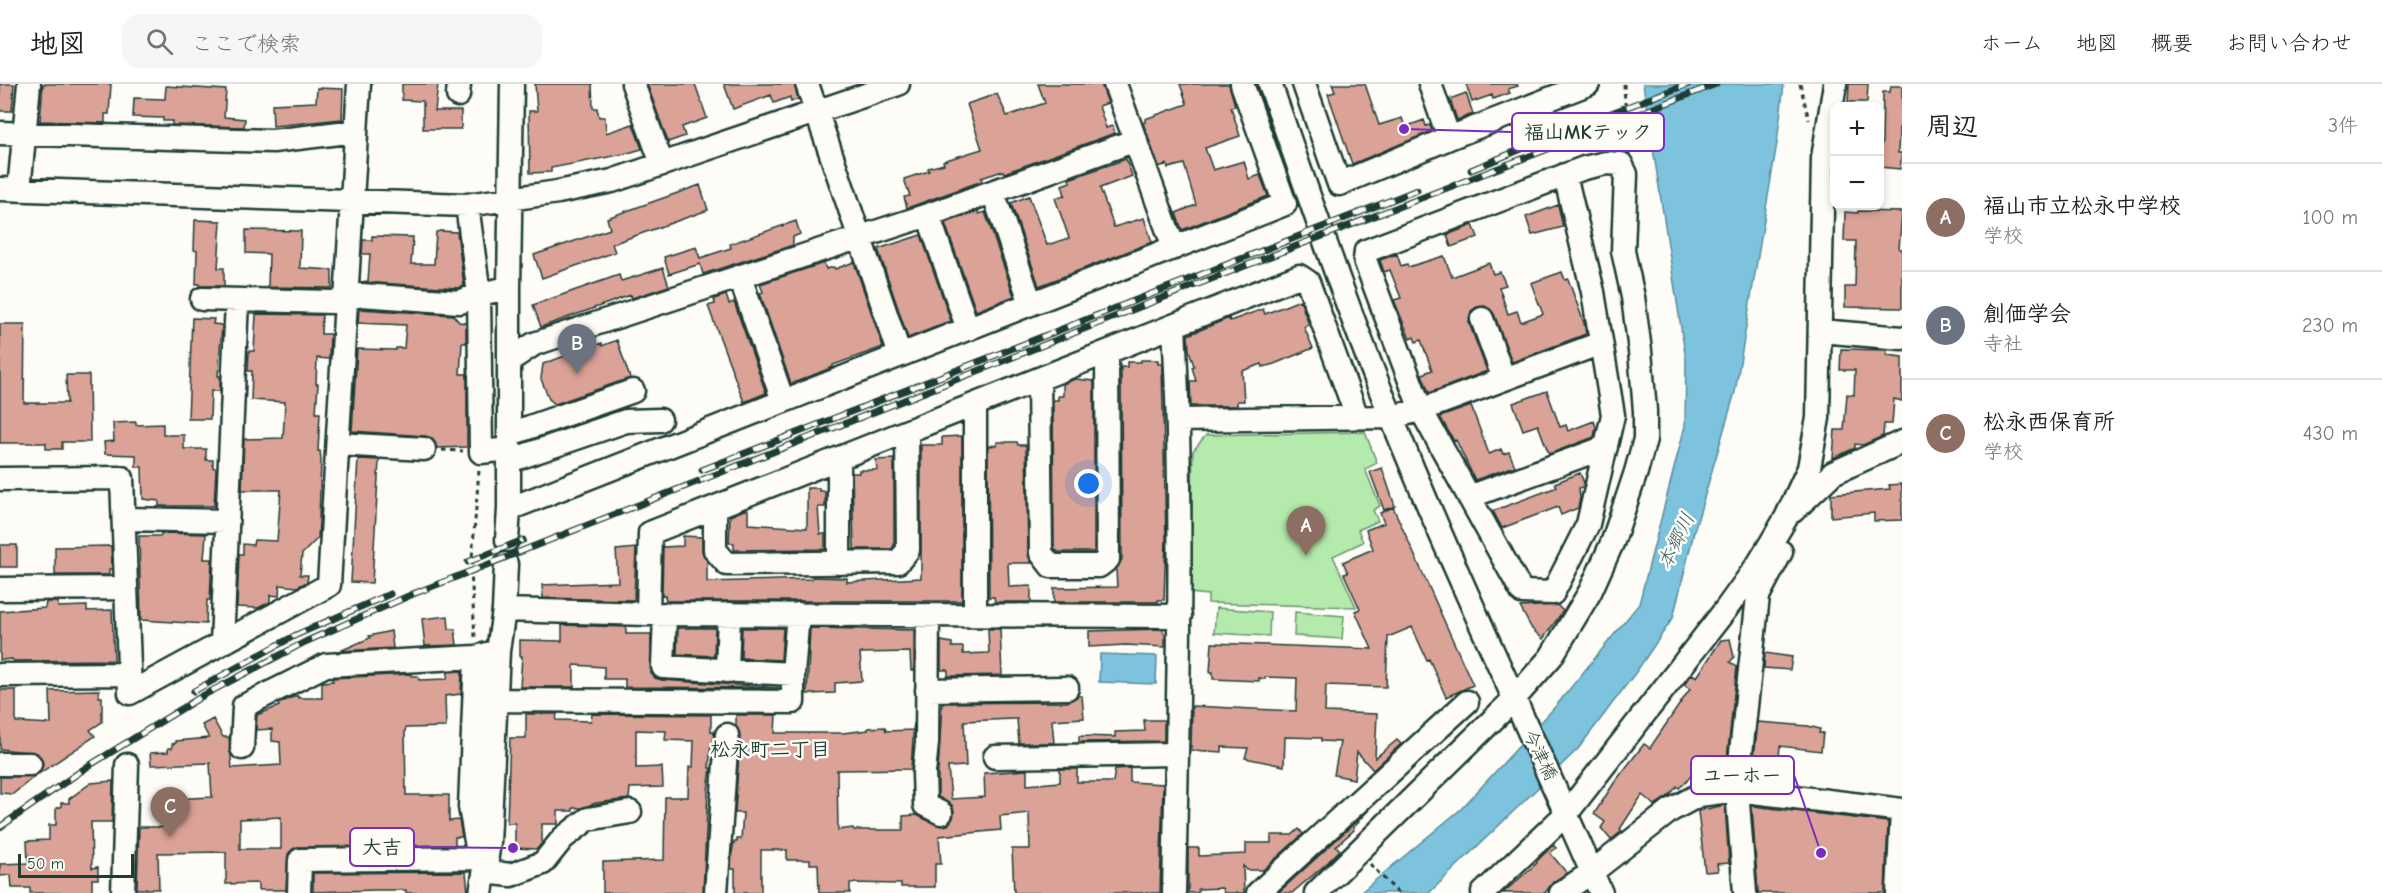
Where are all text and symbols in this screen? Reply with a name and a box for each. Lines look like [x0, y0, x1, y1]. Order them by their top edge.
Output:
search box [122, 14, 542, 68]
icon: search [143, 25, 176, 58]
text: 地図 [30, 28, 86, 60]
text: ここで検索 [191, 31, 301, 57]
text: ホーム [1981, 31, 2043, 55]
text: 地図 [2076, 31, 2118, 55]
text: 概要 [2151, 31, 2193, 55]
text: お問い合わせ [2226, 31, 2352, 55]
map controls [1830, 102, 1884, 210]
button: + [1830, 102, 1884, 156]
text: 周辺 [1926, 112, 1978, 142]
callout: 福山MKテック [1512, 113, 1664, 151]
text: 3件 [2328, 114, 2358, 137]
text: 福山MKテック [1524, 121, 1652, 144]
button: − [1830, 156, 1884, 210]
text: 福山市立松永中学校 [1983, 193, 2181, 219]
text: A [1940, 206, 1951, 229]
text: 100 m [2303, 206, 2358, 229]
text: 学校 [1983, 224, 2023, 247]
text: 創価学会 [1983, 301, 2071, 327]
text: B [1939, 314, 1952, 337]
text: 230 m [2302, 314, 2358, 337]
pin: B [558, 324, 596, 374]
text: 寺社 [1983, 332, 2023, 355]
text: 松永西保育所 [1983, 409, 2115, 435]
text: C [1939, 422, 1952, 445]
text: 430 m [2303, 422, 2358, 445]
text: 学校 [1983, 440, 2023, 463]
your location [1074, 469, 1103, 498]
pin: A [1286, 506, 1326, 556]
water label: 本郷川 [1653, 509, 1699, 573]
street label: 今津橋 [1519, 726, 1561, 784]
district label: 松永町二丁目 [710, 738, 830, 761]
callout: ユーホー [1691, 756, 1794, 794]
text: ユーホー [1702, 764, 1782, 787]
pin: C [150, 788, 190, 837]
callout: 大吉 [350, 828, 414, 866]
text: 大吉 [362, 836, 402, 859]
scale bar [18, 851, 134, 878]
text: 50 m [27, 855, 64, 873]

